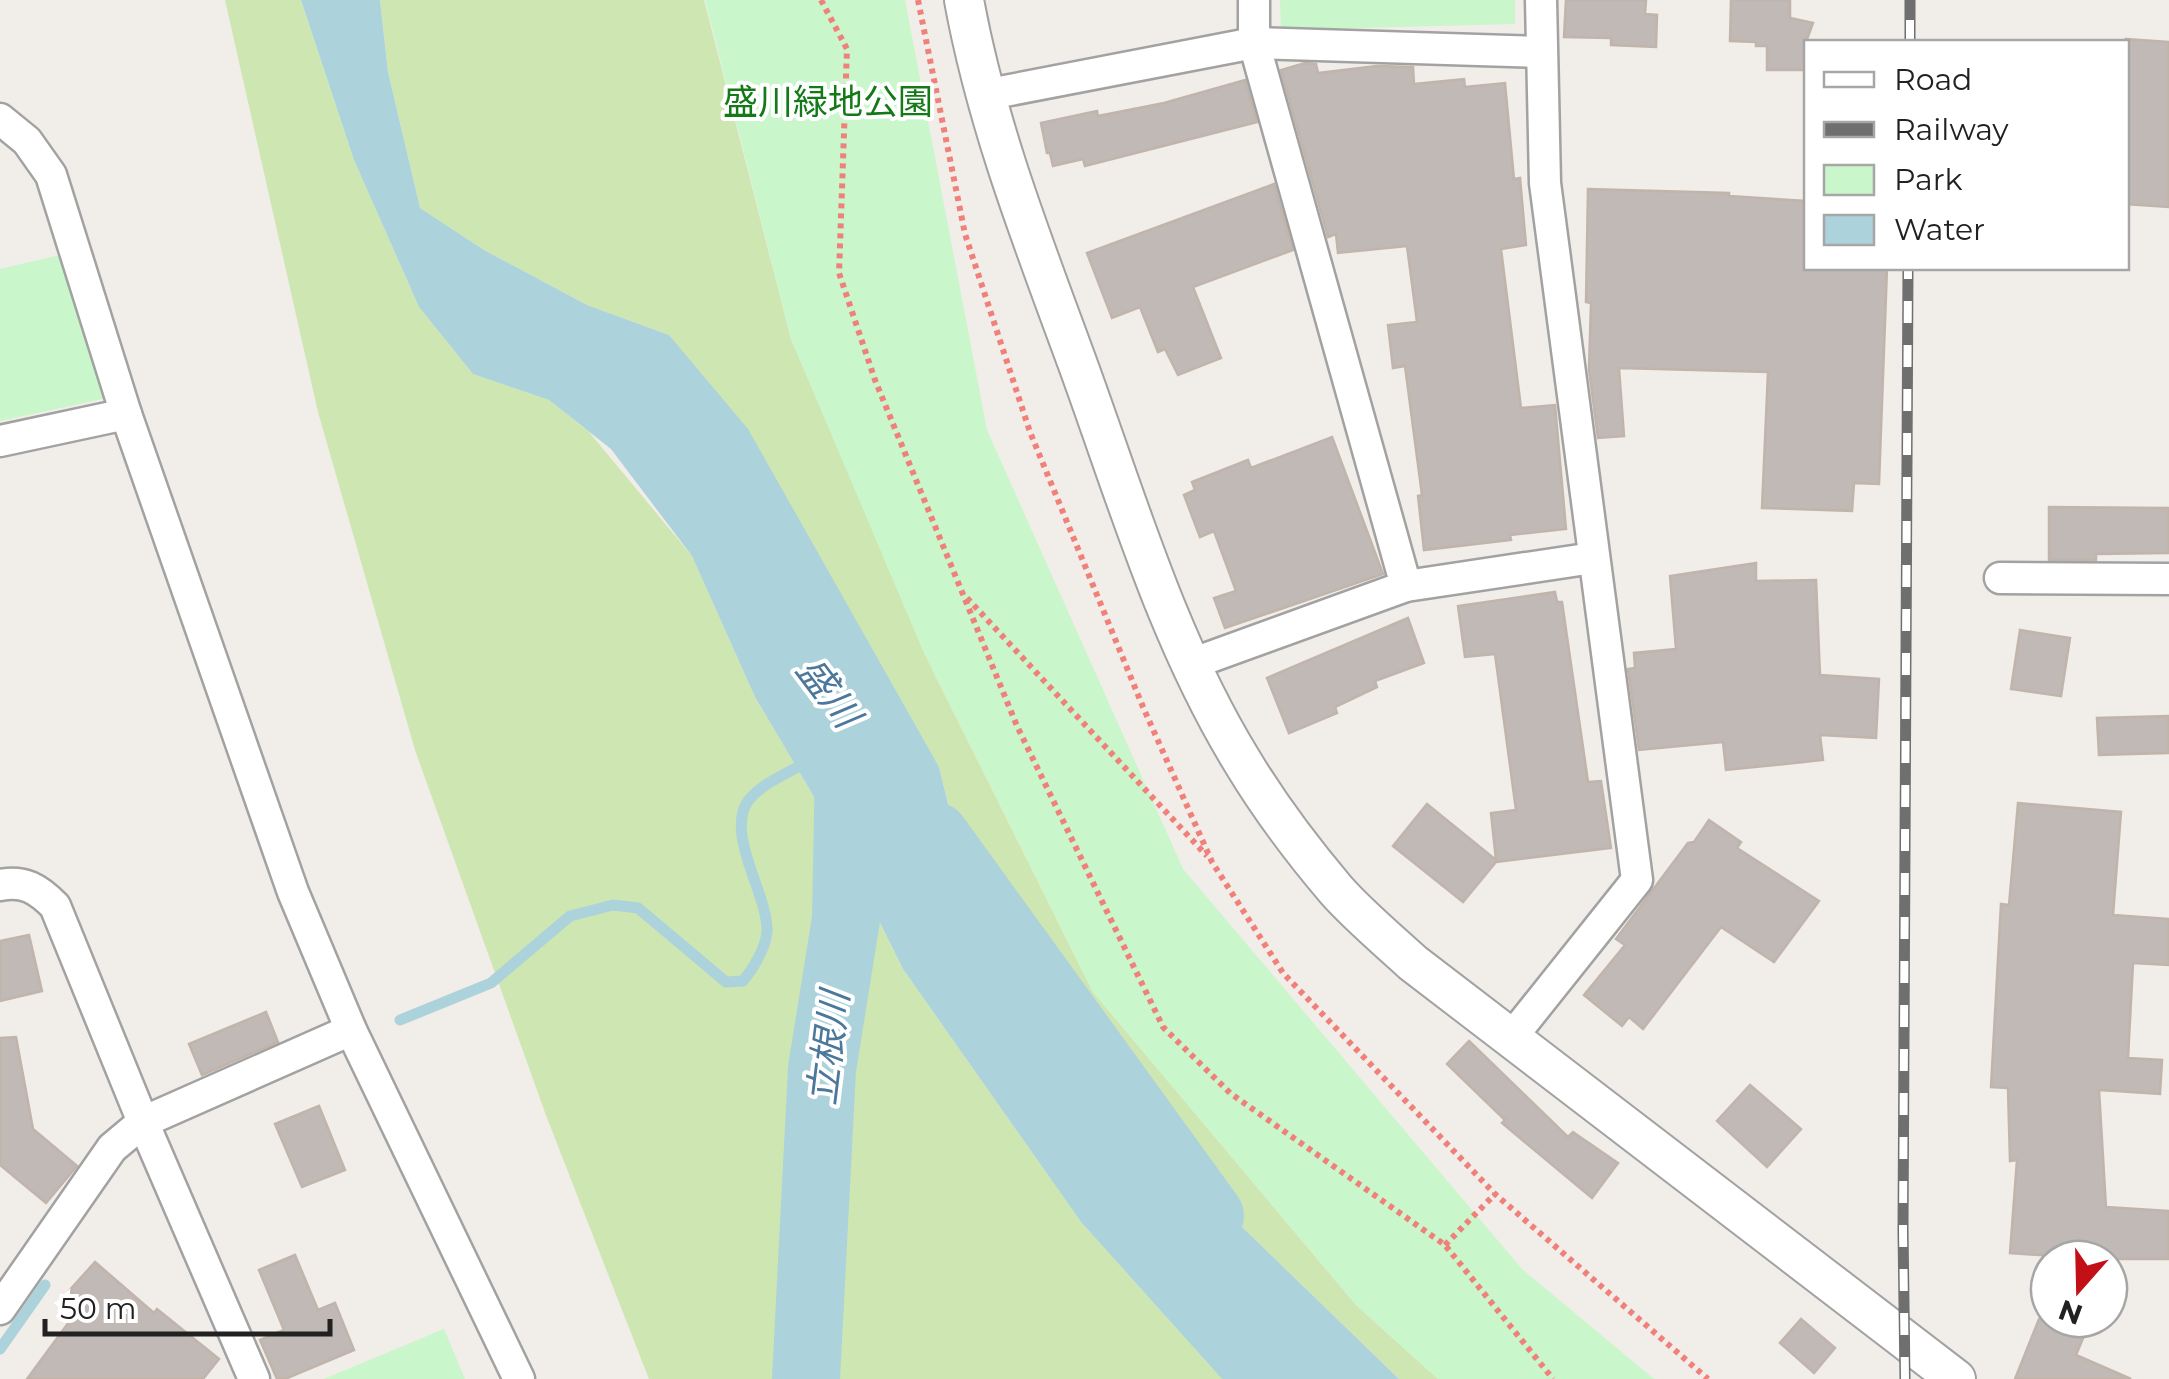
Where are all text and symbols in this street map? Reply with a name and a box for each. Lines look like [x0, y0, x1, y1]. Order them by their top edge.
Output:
legend [1804, 40, 2129, 270]
text: Road [1894, 61, 1972, 98]
park label: 盛川緑地公園 [723, 80, 933, 123]
text: Railway [1894, 111, 2009, 148]
text: Park [1894, 161, 1963, 198]
text: Water [1894, 211, 1985, 248]
water label: 盛川 [787, 648, 873, 740]
water label: 立根川 [798, 985, 859, 1107]
north arrow [2029, 1239, 2129, 1339]
scale bar [45, 1274, 330, 1336]
text: 50 m [60, 1290, 137, 1327]
text: N [2054, 1293, 2087, 1332]

